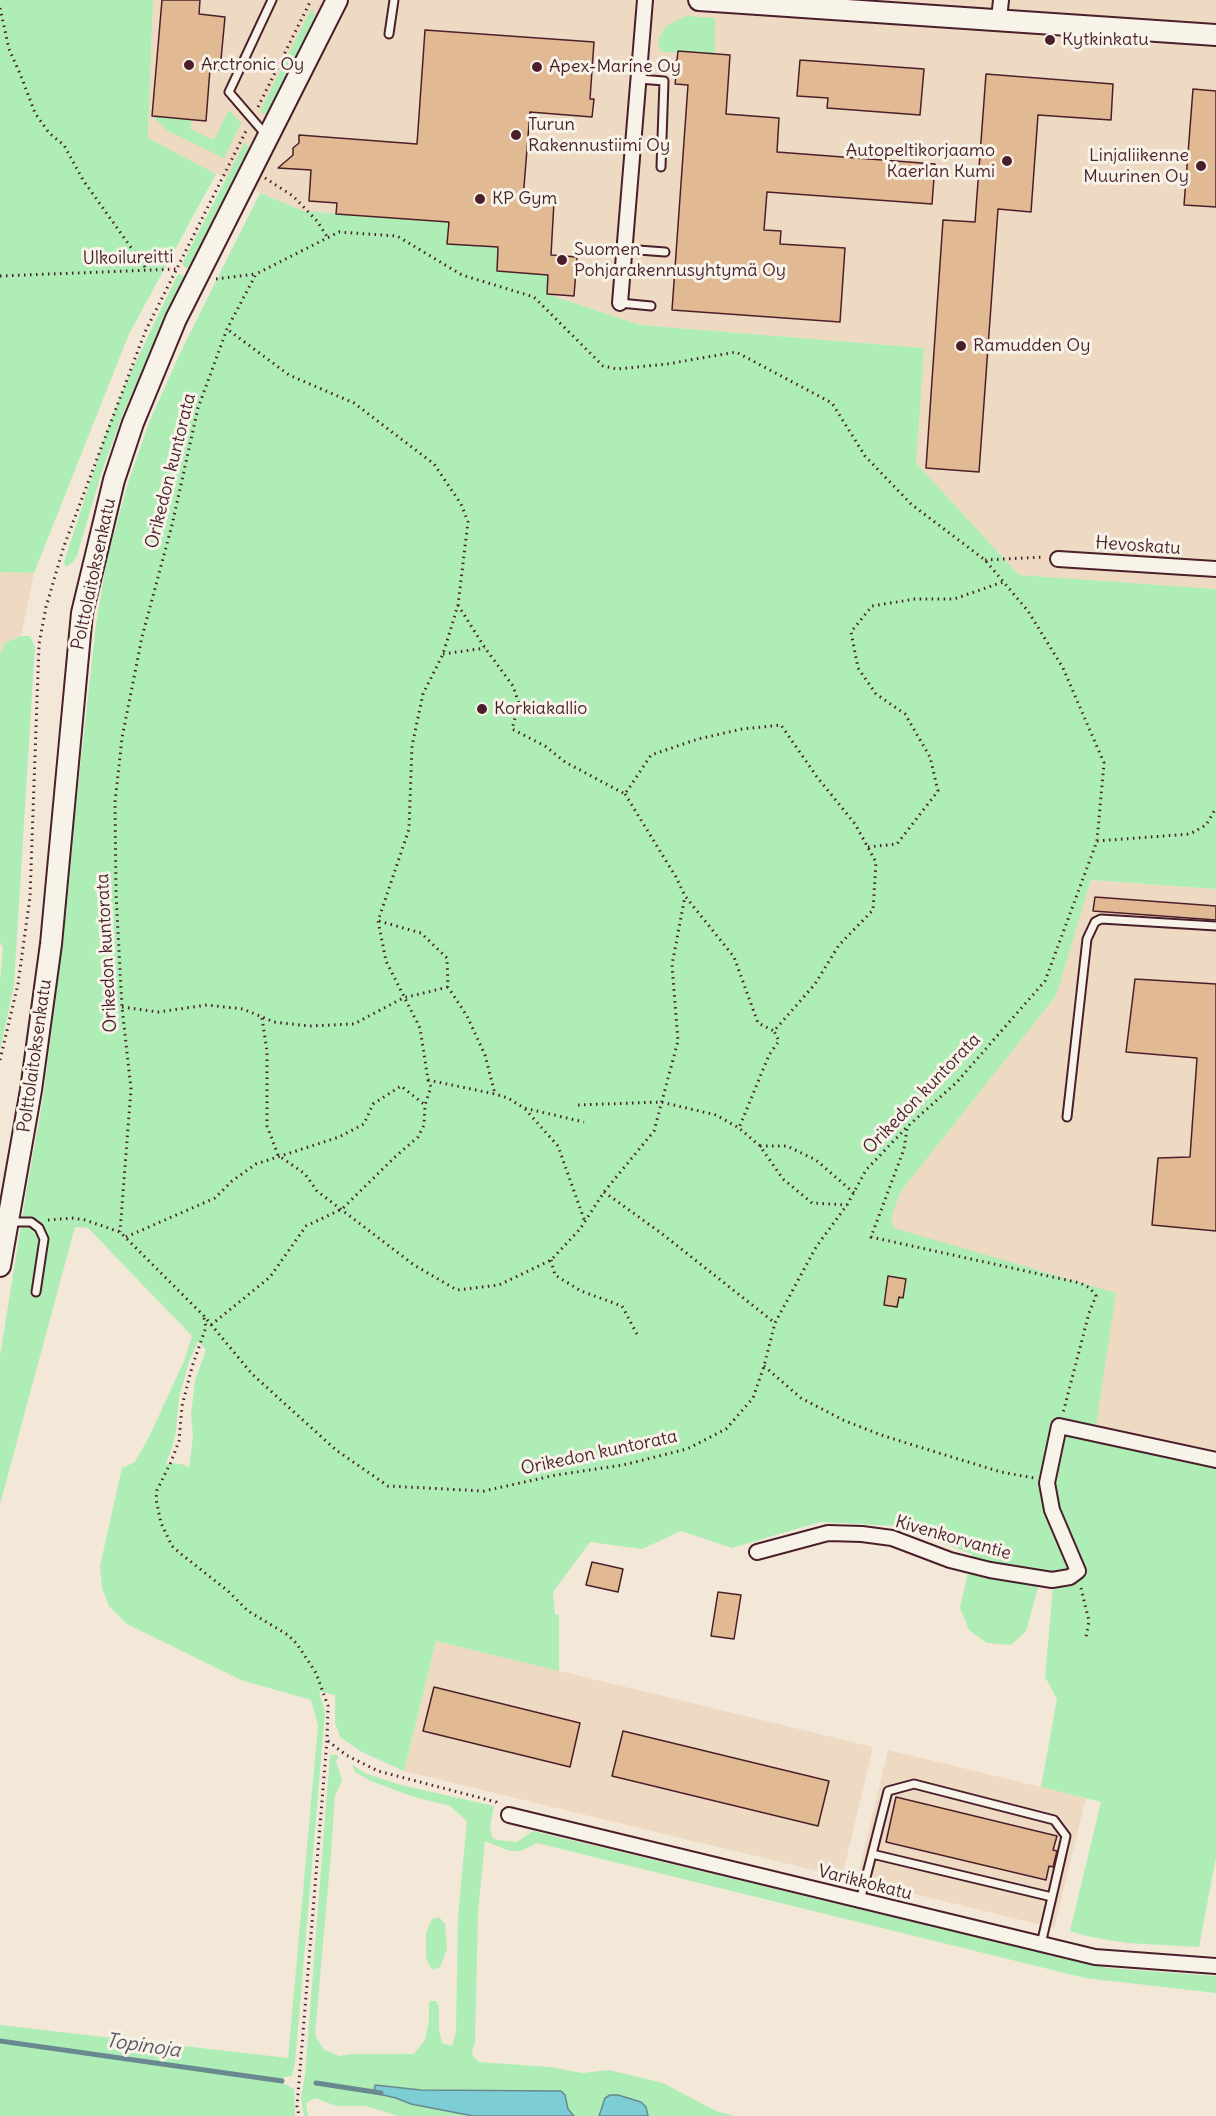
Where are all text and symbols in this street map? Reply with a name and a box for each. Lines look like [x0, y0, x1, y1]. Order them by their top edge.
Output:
place label: Kytkinkatu [1062, 29, 1149, 51]
marker: Kytkinkatu [1043, 33, 1057, 47]
place label: Arctronic Oy [201, 54, 304, 76]
place label: Apex-Marine Oy [549, 56, 681, 78]
marker: Arctronic Oy [182, 58, 196, 72]
marker: Apex-Marine Oy [530, 60, 544, 74]
place label: Turun Rakennustiimi Oy [528, 114, 670, 156]
marker: Turun Rakennustiimi Oy [509, 128, 523, 142]
place label: Autopeltikorjaamo Kaerlan Kumi [846, 140, 995, 182]
place label: Linjaliikenne Muurinen Oy [1083, 145, 1189, 188]
marker: Autopeltikorjaamo Kaerlan Kumi [1000, 154, 1014, 168]
marker: Linjaliikenne Muurinen Oy [1194, 159, 1208, 173]
place label: KP Gym [492, 188, 557, 210]
marker: KP Gym [473, 192, 487, 206]
place label: Suomen Pohjarakennusyhtymä Oy [574, 239, 786, 282]
street label: Ulkoilureitti [82, 246, 174, 270]
marker: Suomen Pohjarakennusyhtymä Oy [555, 253, 569, 267]
place label: Ramudden Oy [973, 335, 1090, 357]
marker: Ramudden Oy [954, 339, 968, 353]
street label: Orikedon kuntorata [141, 391, 201, 551]
street label: Polttolaitoksenkatu [67, 496, 121, 652]
street label: Hevoskatu [1095, 532, 1181, 560]
place label: Korkiakallio [494, 698, 587, 720]
marker: Korkiakallio [475, 702, 489, 716]
street label: Orikedon kuntorata [92, 873, 122, 1033]
street label: Polttolaitoksenkatu [14, 978, 56, 1134]
street label: Orikedon kuntorata [859, 1029, 985, 1159]
street label: Orikedon kuntorata [519, 1426, 679, 1480]
street label: Kivenkorvantie [893, 1511, 1013, 1565]
street label: Varikkokatu [816, 1861, 914, 1905]
water label: Topinoja [104, 2029, 182, 2063]

